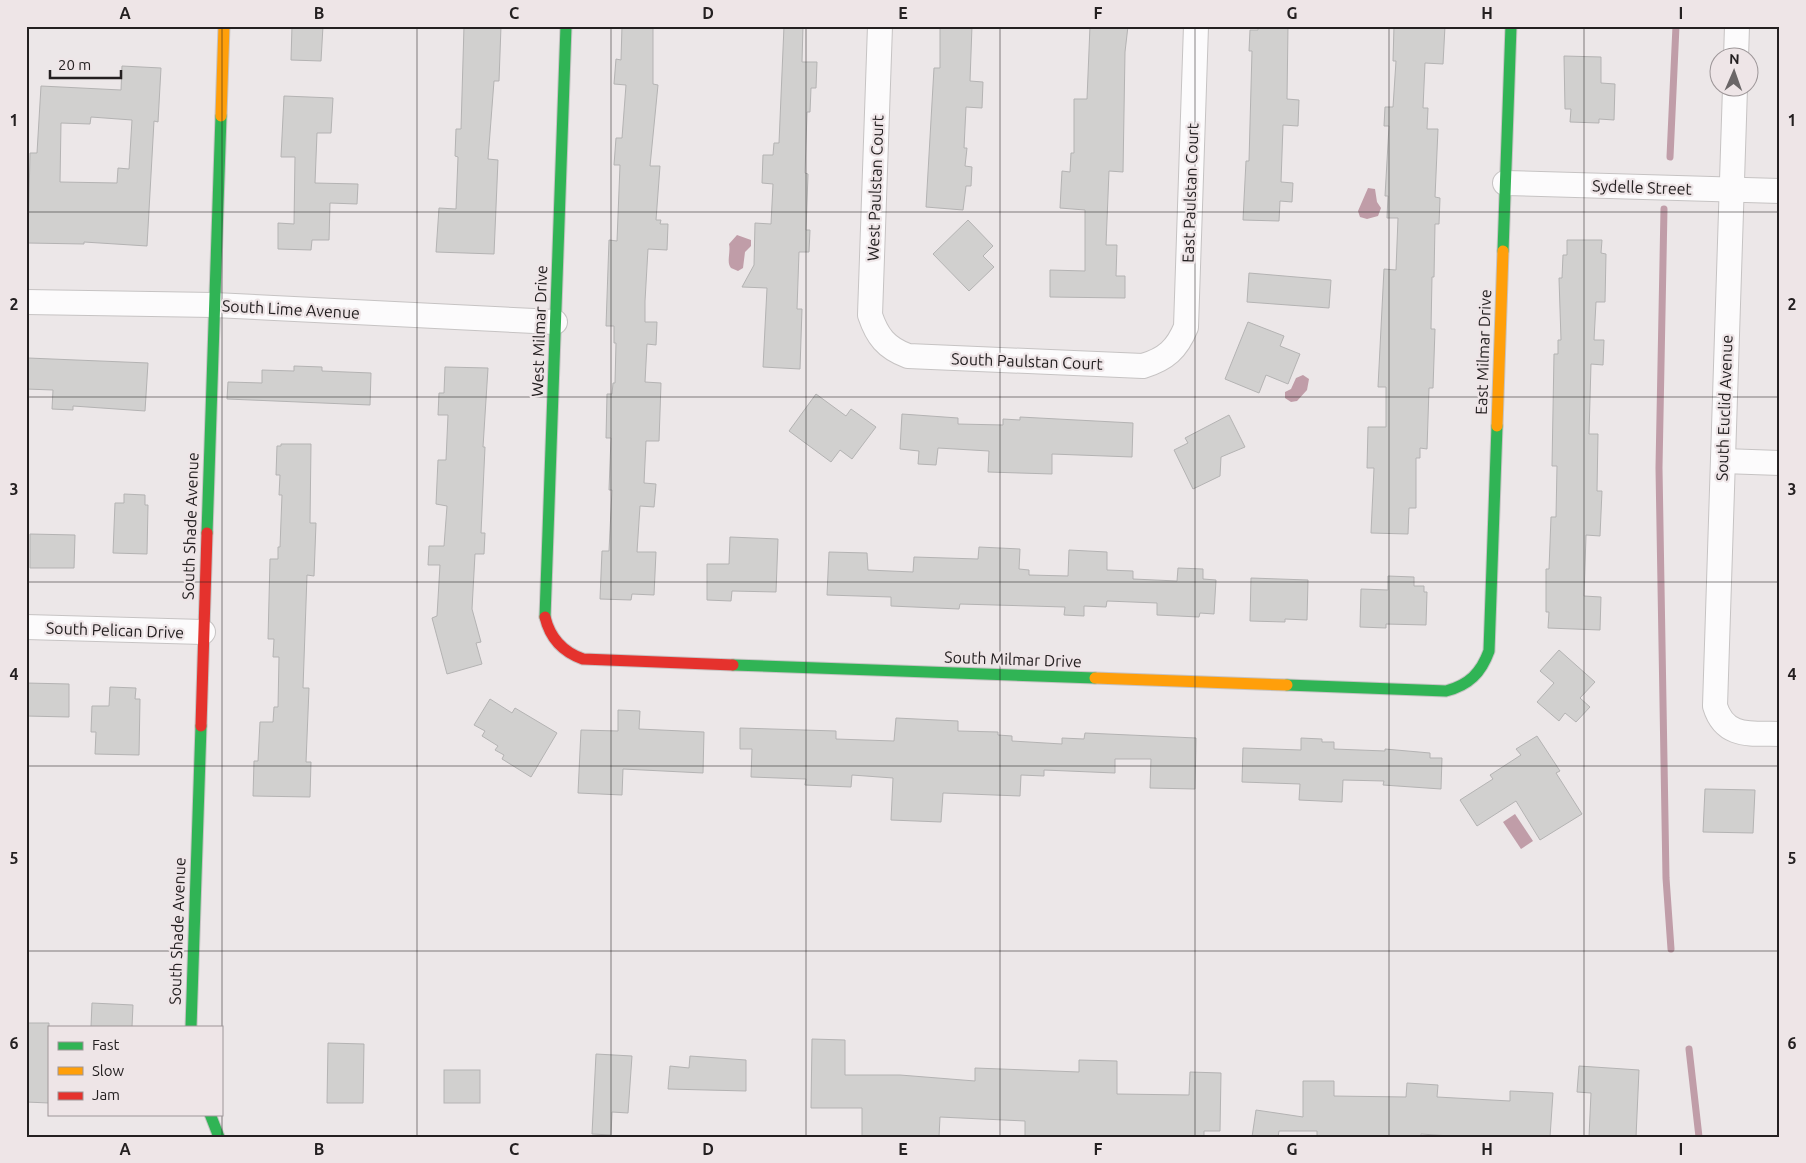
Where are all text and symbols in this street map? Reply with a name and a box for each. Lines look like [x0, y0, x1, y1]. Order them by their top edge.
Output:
text: A [119, 4, 131, 22]
text: B [314, 4, 324, 22]
text: C [509, 4, 519, 22]
text: D [702, 4, 714, 22]
text: E [898, 4, 908, 22]
text: F [1094, 4, 1103, 22]
text: G [1286, 4, 1298, 22]
text: H [1481, 4, 1493, 22]
text: I [1679, 4, 1683, 22]
scale bar [50, 48, 121, 80]
north arrow [1708, 48, 1758, 98]
text: N [1729, 51, 1740, 67]
text: 20 m [58, 56, 91, 73]
text: 1 [9, 111, 19, 129]
text: 1 [1787, 111, 1797, 129]
street label: West Paulstan Court [863, 114, 887, 261]
street label: East Paulstan Court [1179, 122, 1201, 263]
street label: Sydelle Street [1592, 176, 1693, 198]
street label: West Milmar Drive [528, 265, 550, 397]
street label: East Milmar Drive [1472, 289, 1494, 415]
text: 2 [9, 295, 19, 313]
text: 2 [1787, 295, 1797, 313]
street label: South Lime Avenue [222, 296, 360, 322]
street label: South Euclid Avenue [1712, 335, 1736, 481]
street label: South Paulstan Court [951, 349, 1104, 373]
street label: South Shade Avenue [178, 452, 202, 600]
text: 3 [9, 480, 19, 498]
text: 3 [1787, 480, 1797, 498]
street label: South Pelican Drive [46, 619, 184, 641]
street label: South Milmar Drive [944, 648, 1082, 670]
text: 4 [9, 665, 19, 683]
text: 4 [1787, 665, 1797, 683]
text: 5 [9, 849, 19, 867]
text: 5 [1787, 849, 1797, 867]
street label: South Shade Avenue [165, 857, 189, 1005]
legend [48, 1026, 222, 1116]
text: 6 [9, 1034, 19, 1052]
text: 6 [1787, 1034, 1797, 1052]
text: Fast [92, 1036, 120, 1053]
text: Slow [92, 1062, 125, 1079]
text: Jam [92, 1086, 120, 1103]
text: A [119, 1140, 131, 1158]
text: B [314, 1140, 324, 1158]
text: C [509, 1140, 519, 1158]
text: D [702, 1140, 714, 1158]
text: E [898, 1140, 908, 1158]
text: F [1094, 1140, 1103, 1158]
text: G [1286, 1140, 1298, 1158]
text: H [1481, 1140, 1493, 1158]
text: I [1679, 1140, 1683, 1158]

